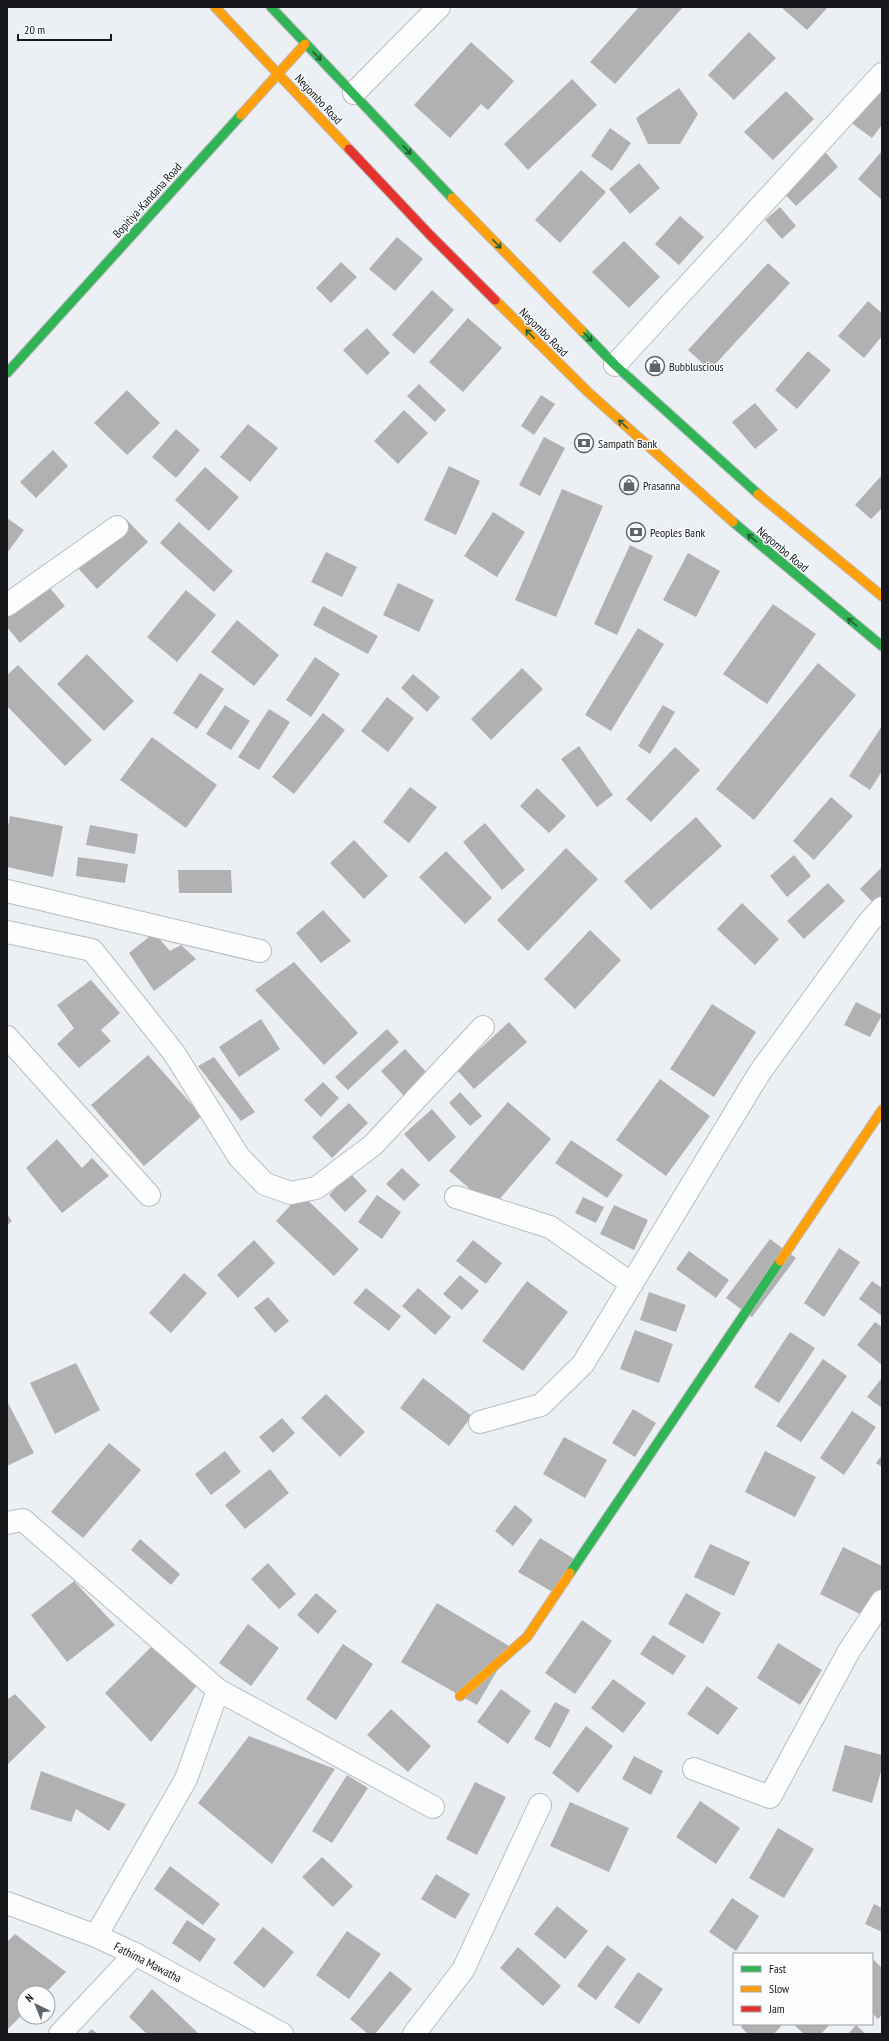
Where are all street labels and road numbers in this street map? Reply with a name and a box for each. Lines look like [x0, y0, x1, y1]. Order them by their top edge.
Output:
street label: Negombo Road [292, 71, 346, 127]
street label: Bopitiya-Kandana Road [109, 159, 185, 241]
street label: Negombo Road [516, 304, 572, 360]
street label: Negombo Road [754, 523, 812, 575]
street label: Fathima Mawatha [112, 1939, 184, 1986]

